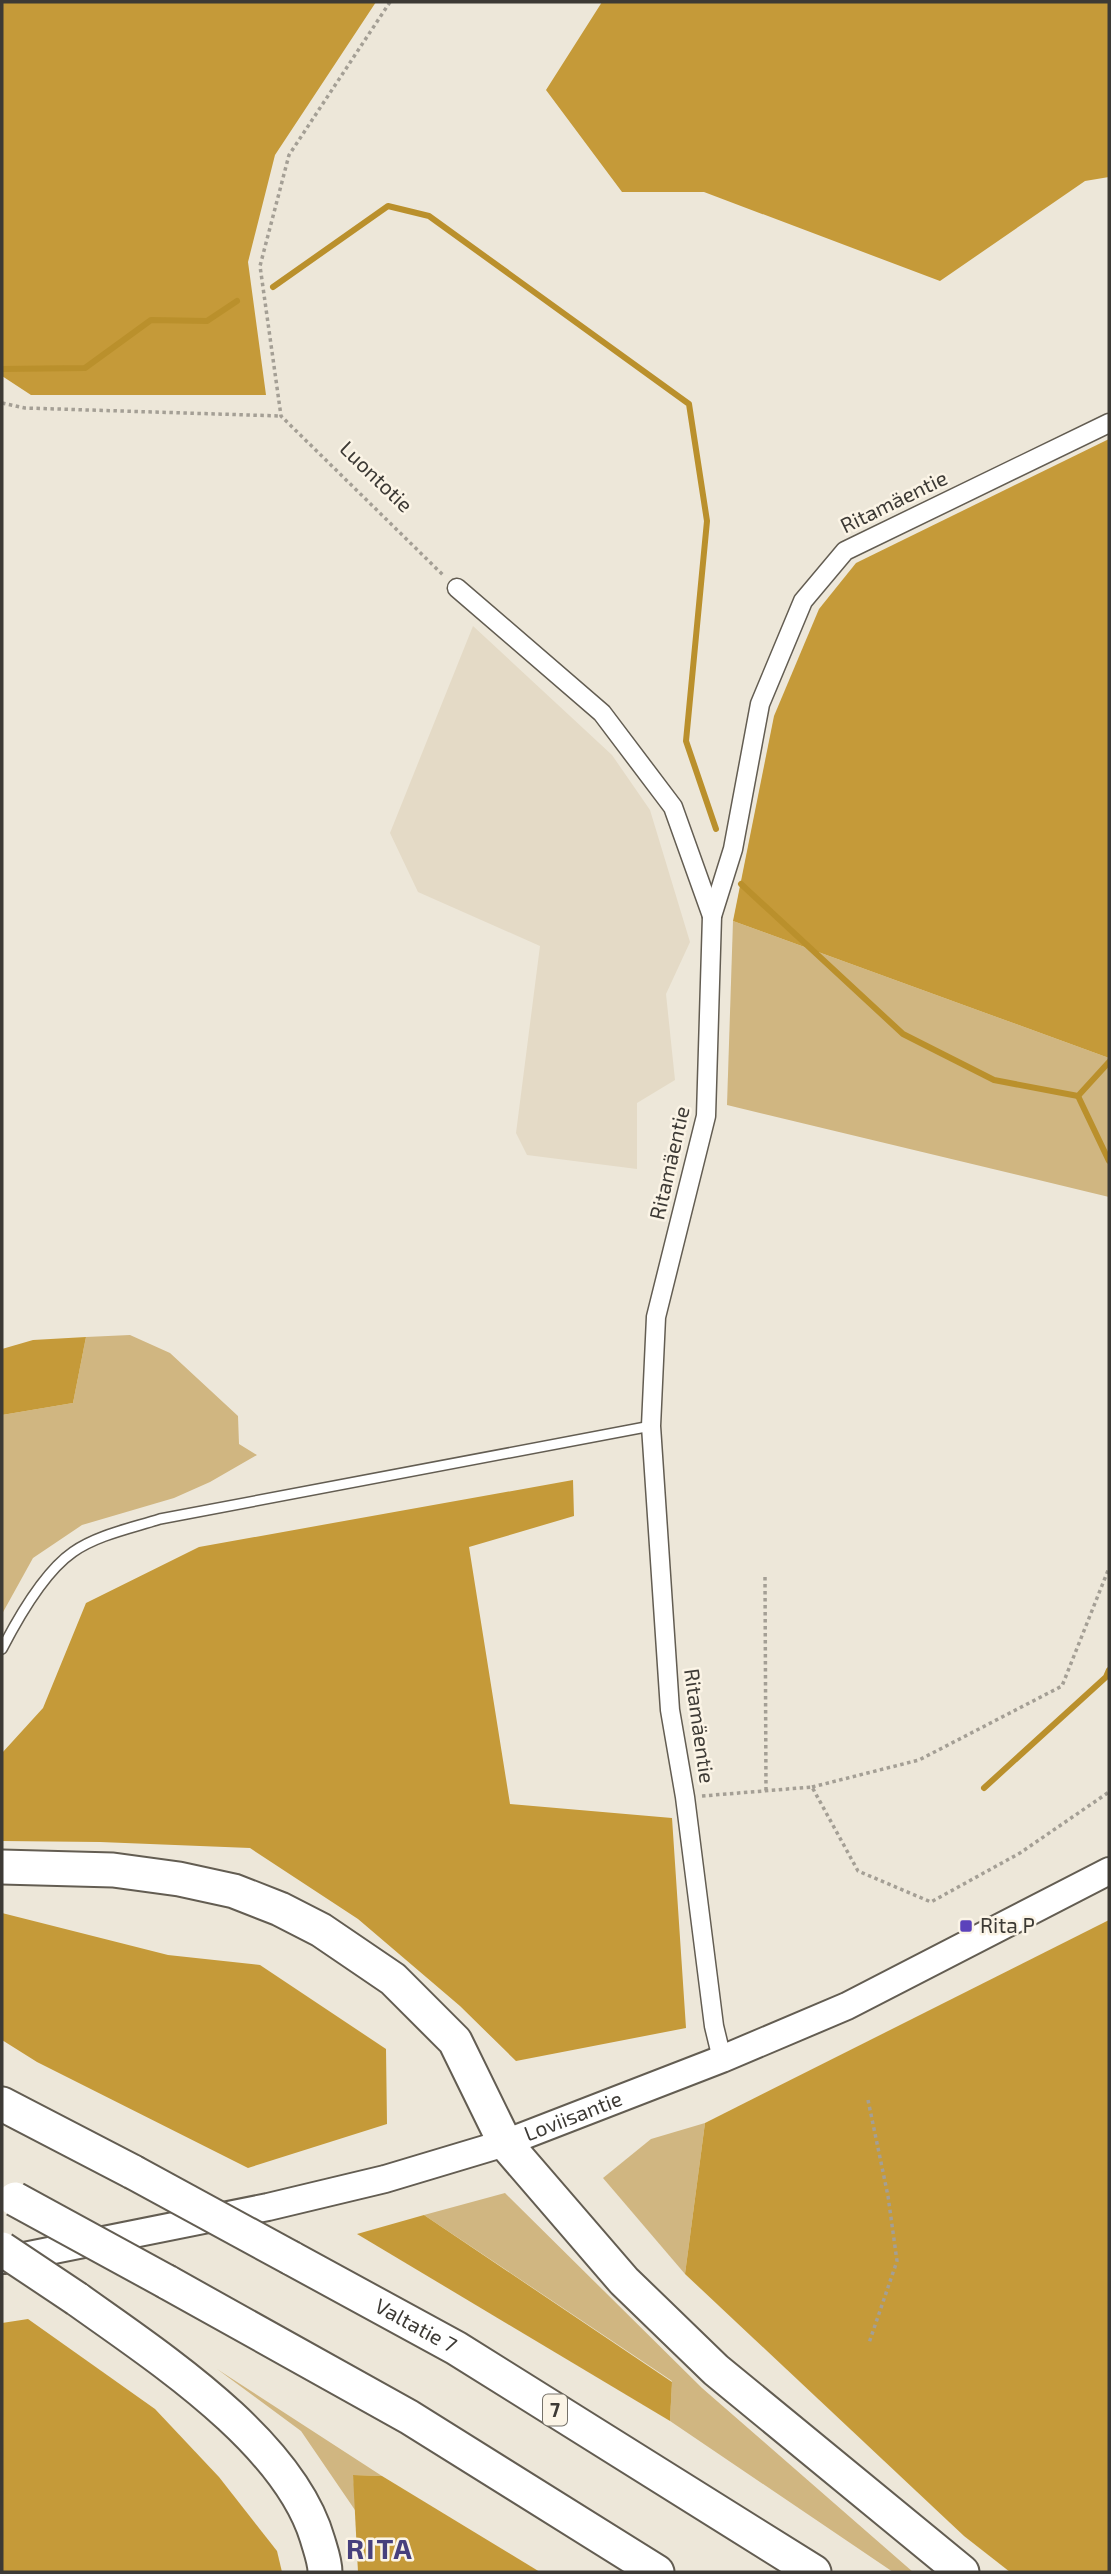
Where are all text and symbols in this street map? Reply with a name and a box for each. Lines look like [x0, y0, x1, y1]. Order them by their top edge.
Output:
street label: Luontotie [336, 435, 419, 517]
street label: Ritamäentie [836, 464, 951, 537]
street label: Ritamäentie [643, 1104, 694, 1222]
street label: Ritamäentie [680, 1667, 721, 1785]
place label: Rita P [980, 1912, 1035, 1937]
marker: Rita P [958, 1918, 974, 1934]
street label: Loviisantie [520, 2085, 625, 2145]
street label: Valtatie 7 [371, 2292, 462, 2357]
road number: 7 [543, 2394, 567, 2426]
district label: RITA [346, 2531, 414, 2565]

